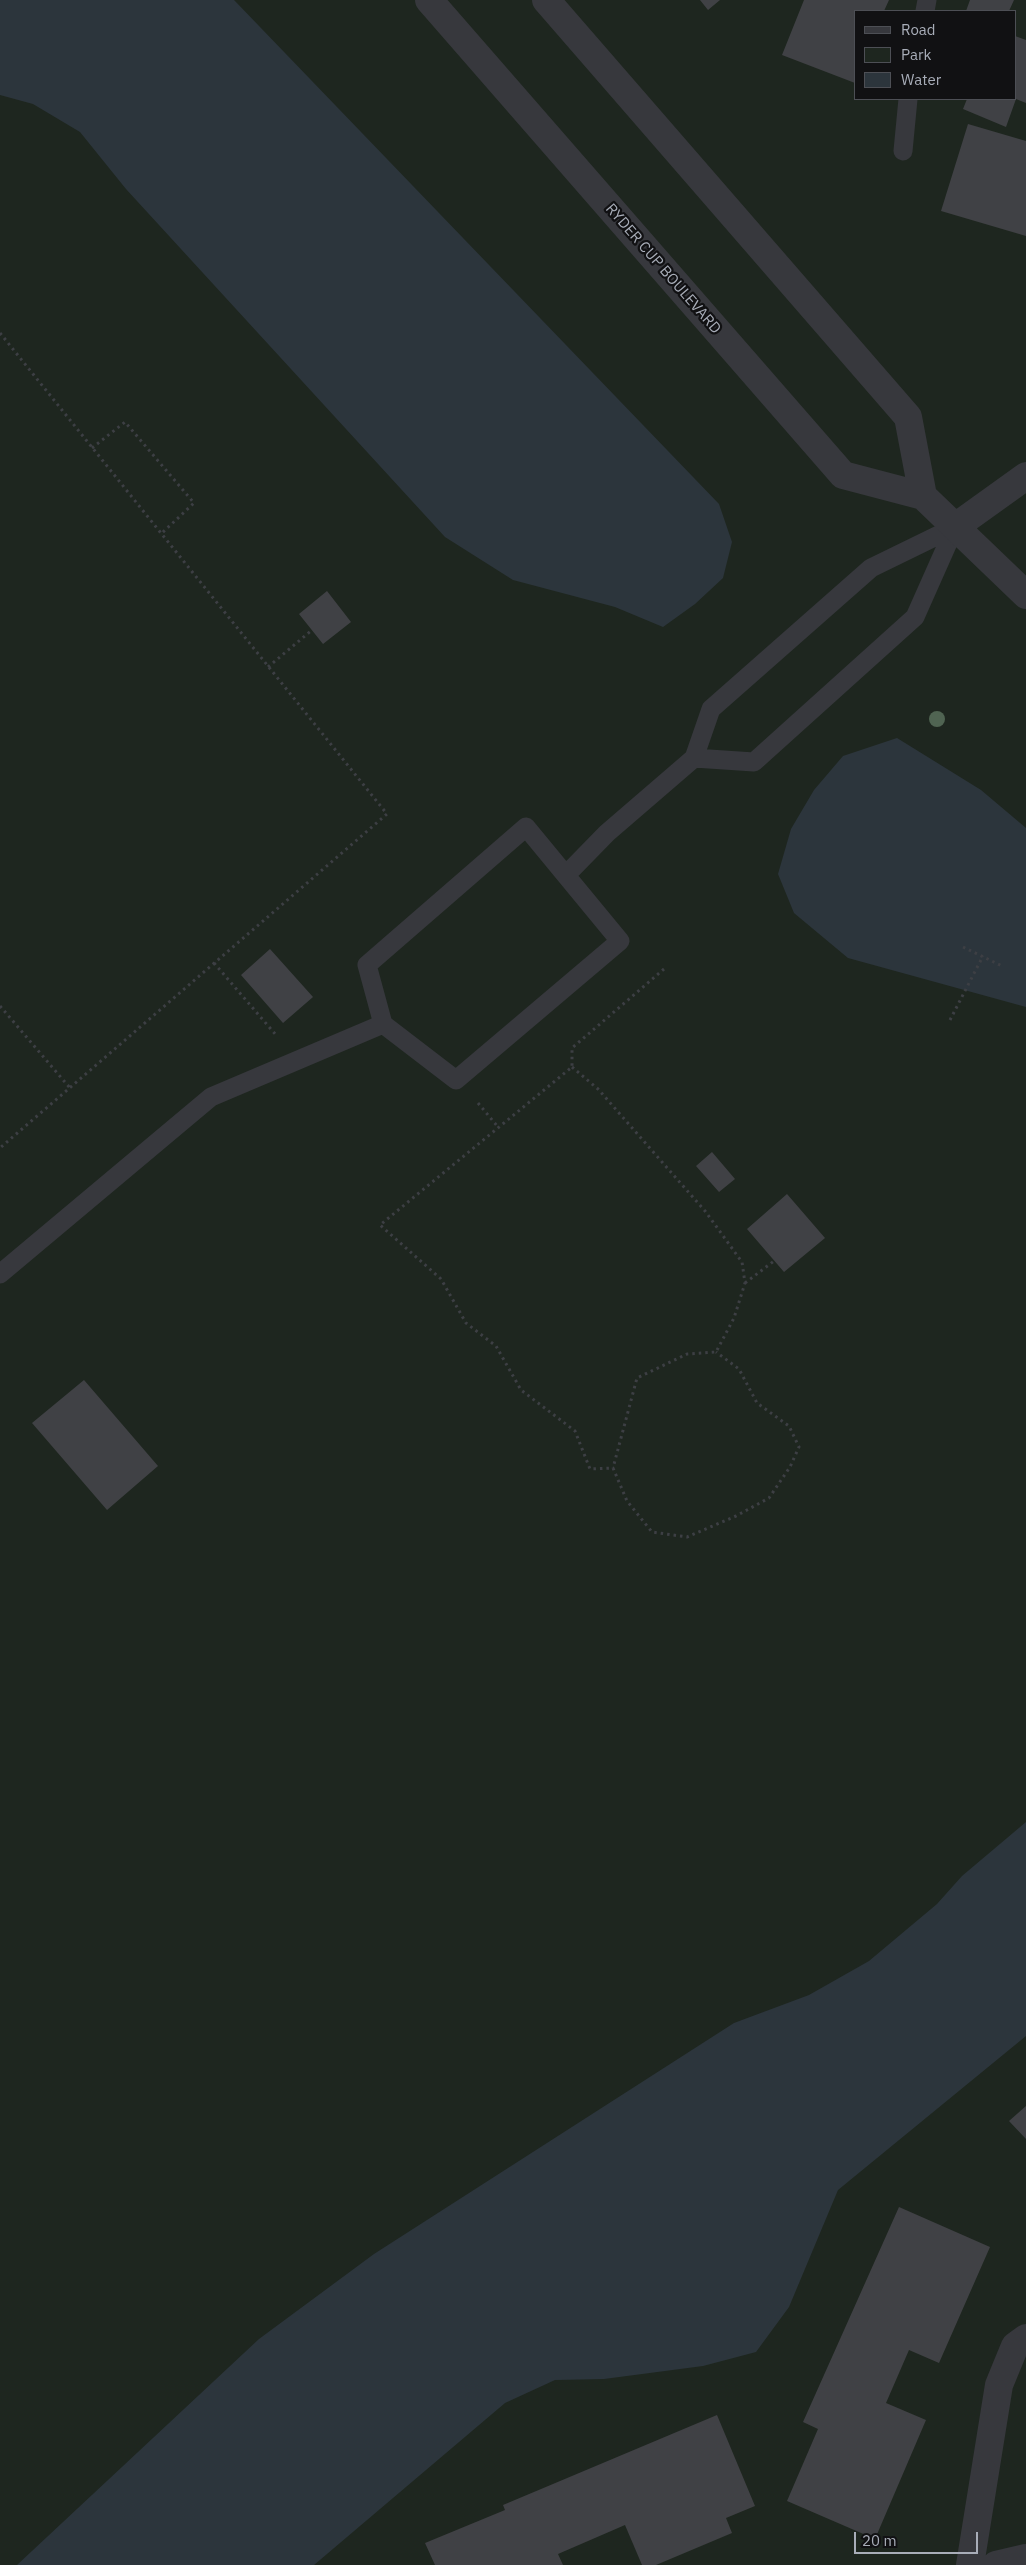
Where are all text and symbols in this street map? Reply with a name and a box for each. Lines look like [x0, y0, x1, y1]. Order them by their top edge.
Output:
legend [854, 10, 1016, 100]
text: Road [901, 20, 936, 39]
text: Park [901, 45, 931, 64]
text: Water [901, 70, 941, 89]
street label: RYDER CUP BOULEVARD [602, 200, 724, 338]
scale bar [856, 2522, 980, 2554]
text: 20 m [862, 2531, 897, 2550]

